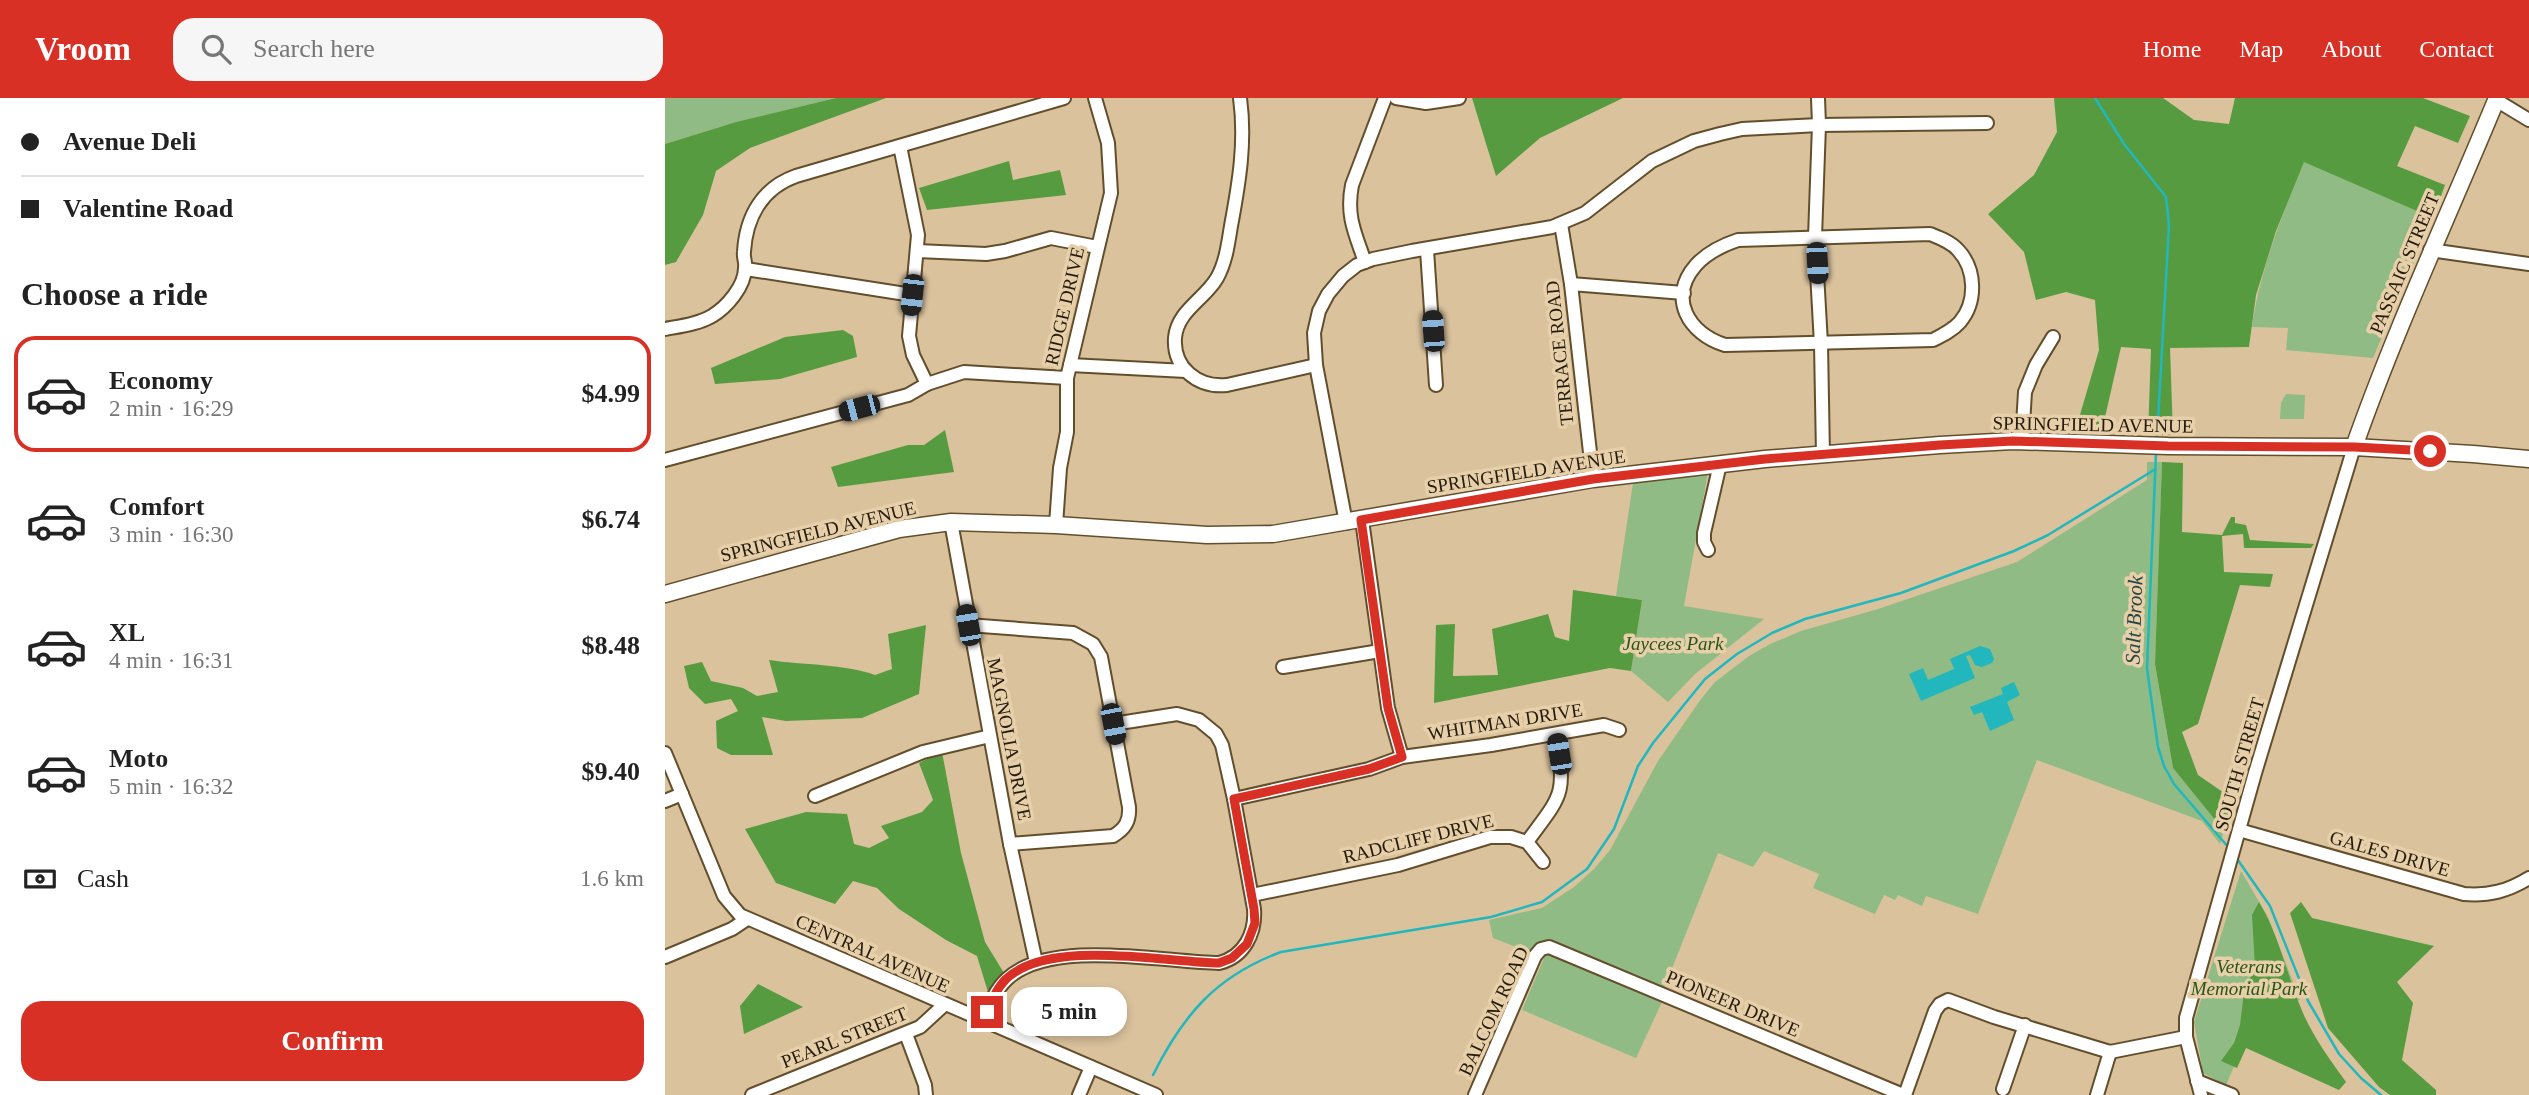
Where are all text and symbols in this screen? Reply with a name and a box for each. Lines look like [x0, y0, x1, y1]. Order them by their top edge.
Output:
search box [173, 18, 663, 81]
icon: search [197, 30, 235, 68]
text: Vroom [35, 31, 131, 67]
text: Search here [253, 34, 375, 63]
text: Home [2143, 36, 2201, 62]
text: Map [2239, 36, 2283, 62]
text: About [2321, 36, 2381, 62]
text: Contact [2419, 36, 2494, 62]
text: Avenue Deli [63, 127, 196, 156]
street label: PASSAIC STREET [2365, 189, 2444, 337]
text: Valentine Road [63, 194, 233, 223]
car [1806, 241, 1829, 285]
street label: RIDGE DRIVE [1041, 245, 1088, 367]
car [900, 273, 925, 317]
text: Choose a ride [21, 276, 208, 312]
street label: TERRACE ROAD [1541, 280, 1578, 426]
car [1422, 309, 1445, 353]
icon: car [25, 363, 88, 426]
text: Economy [109, 366, 213, 395]
text: $4.99 [582, 379, 640, 408]
car [836, 392, 883, 424]
text: 2 min · 16:29 [109, 396, 234, 421]
street label: SPRINGFIELD AVENUE [1992, 412, 2194, 437]
route start [2414, 435, 2446, 467]
street label: SPRINGFIELD AVENUE [1425, 445, 1627, 498]
icon: car [25, 489, 88, 552]
text: Comfort [109, 492, 204, 521]
street label: SPRINGFIELD AVENUE [718, 497, 918, 566]
text: $6.74 [582, 505, 640, 534]
text: 3 min · 16:30 [109, 522, 234, 547]
water label: Salt Brook [2120, 575, 2148, 665]
car [955, 602, 982, 648]
icon: car [25, 615, 88, 678]
text: XL [109, 618, 145, 647]
text: $8.48 [582, 631, 640, 660]
park label: Jaycees Park [1623, 633, 1724, 654]
text: 4 min · 16:31 [109, 648, 234, 673]
street label: MAGNOLIA DRIVE [983, 656, 1036, 822]
street label: SOUTH STREET [2210, 695, 2269, 833]
street label: WHITMAN DRIVE [1426, 699, 1584, 744]
car [1099, 701, 1128, 747]
car [1546, 732, 1573, 776]
icon: car [25, 741, 88, 804]
text: Moto [109, 744, 168, 773]
text: $9.40 [582, 757, 640, 786]
text: 5 min · 16:32 [109, 774, 234, 799]
street label: RADCLIFF DRIVE [1341, 810, 1496, 867]
street label: GALES DRIVE [2327, 826, 2452, 881]
icon: cash [21, 860, 59, 898]
text: Cash [77, 864, 129, 893]
text: 1.6 km [580, 866, 644, 891]
street label: CENTRAL AVENUE [793, 910, 953, 997]
street label: BALCOM ROAD [1454, 943, 1533, 1079]
park label: Veterans Memorial Park [2190, 956, 2308, 999]
street label: PIONEER DRIVE [1663, 966, 1803, 1041]
callout: 5 min [1011, 988, 1127, 1037]
route end [971, 996, 1003, 1028]
text: 5 min [1041, 999, 1097, 1024]
button: Confirm [21, 1001, 644, 1081]
street label: PEARL STREET [778, 1003, 911, 1072]

